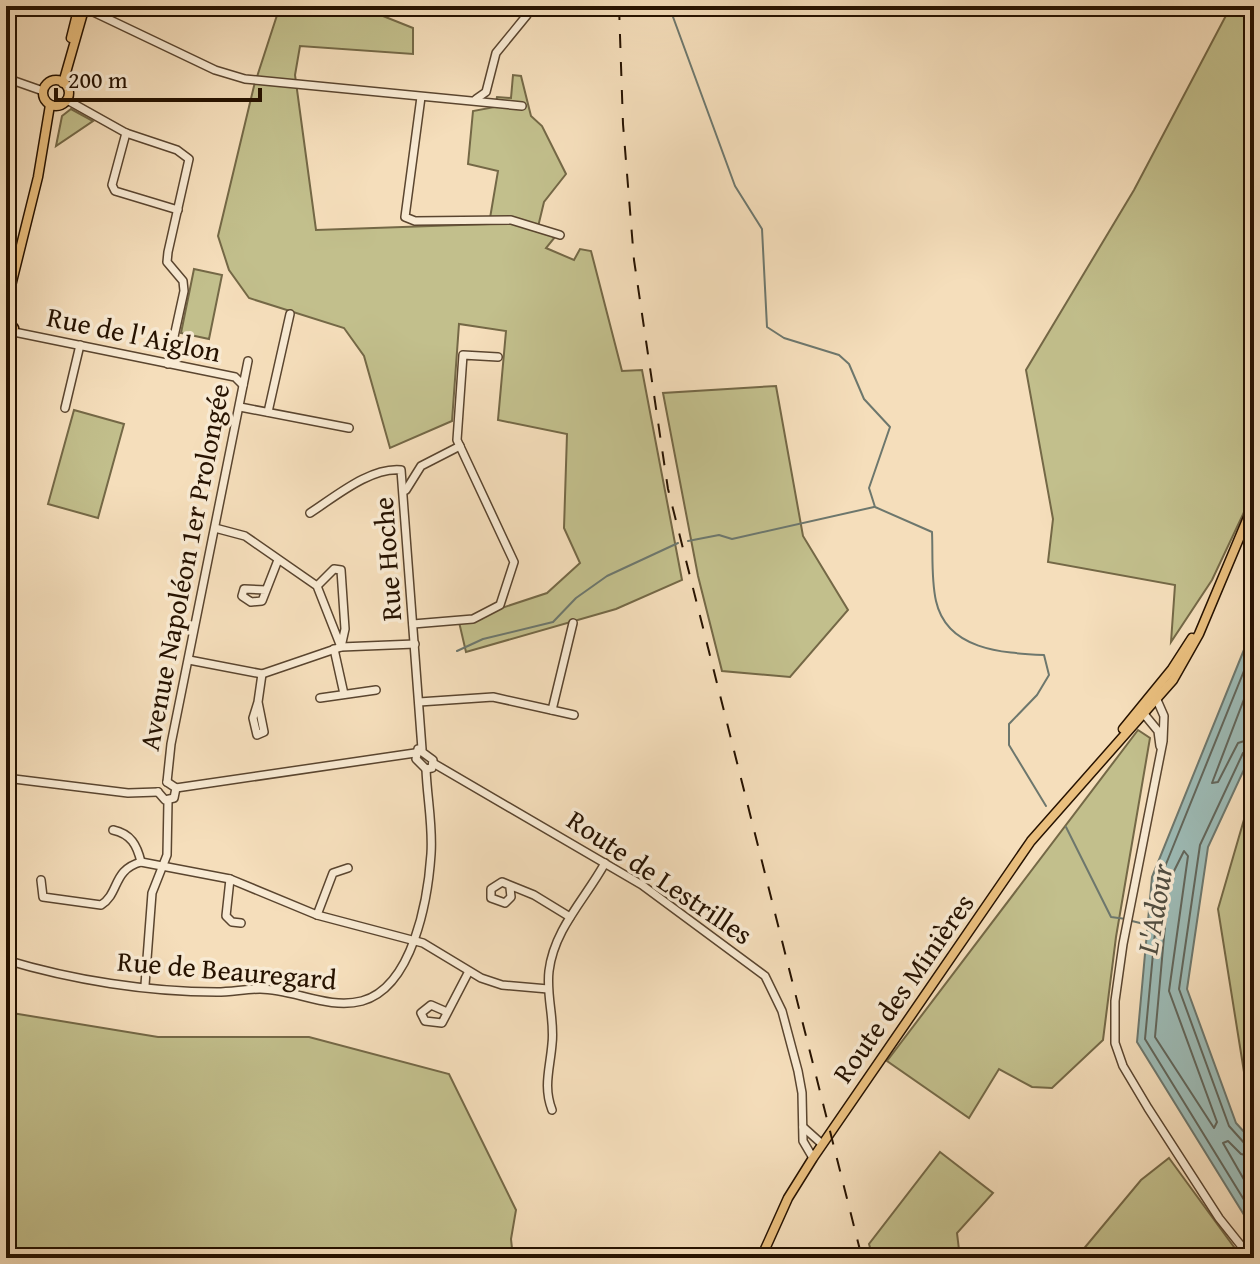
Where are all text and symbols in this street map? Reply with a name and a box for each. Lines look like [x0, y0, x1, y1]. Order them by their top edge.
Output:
scale bar [56, 52, 260, 102]
text: 200 m [68, 62, 128, 97]
street label: Rue de l'Aiglon [44, 295, 225, 372]
street label: Avenue Napoléon 1er Prolongée [128, 380, 239, 754]
street label: Rue Hoche [362, 496, 411, 622]
street label: Route de Lestrilles [559, 799, 761, 954]
water label: L'Adour [1124, 859, 1184, 958]
street label: Route des Minières [822, 885, 983, 1091]
street label: Rue de Beauregard [116, 939, 338, 1000]

